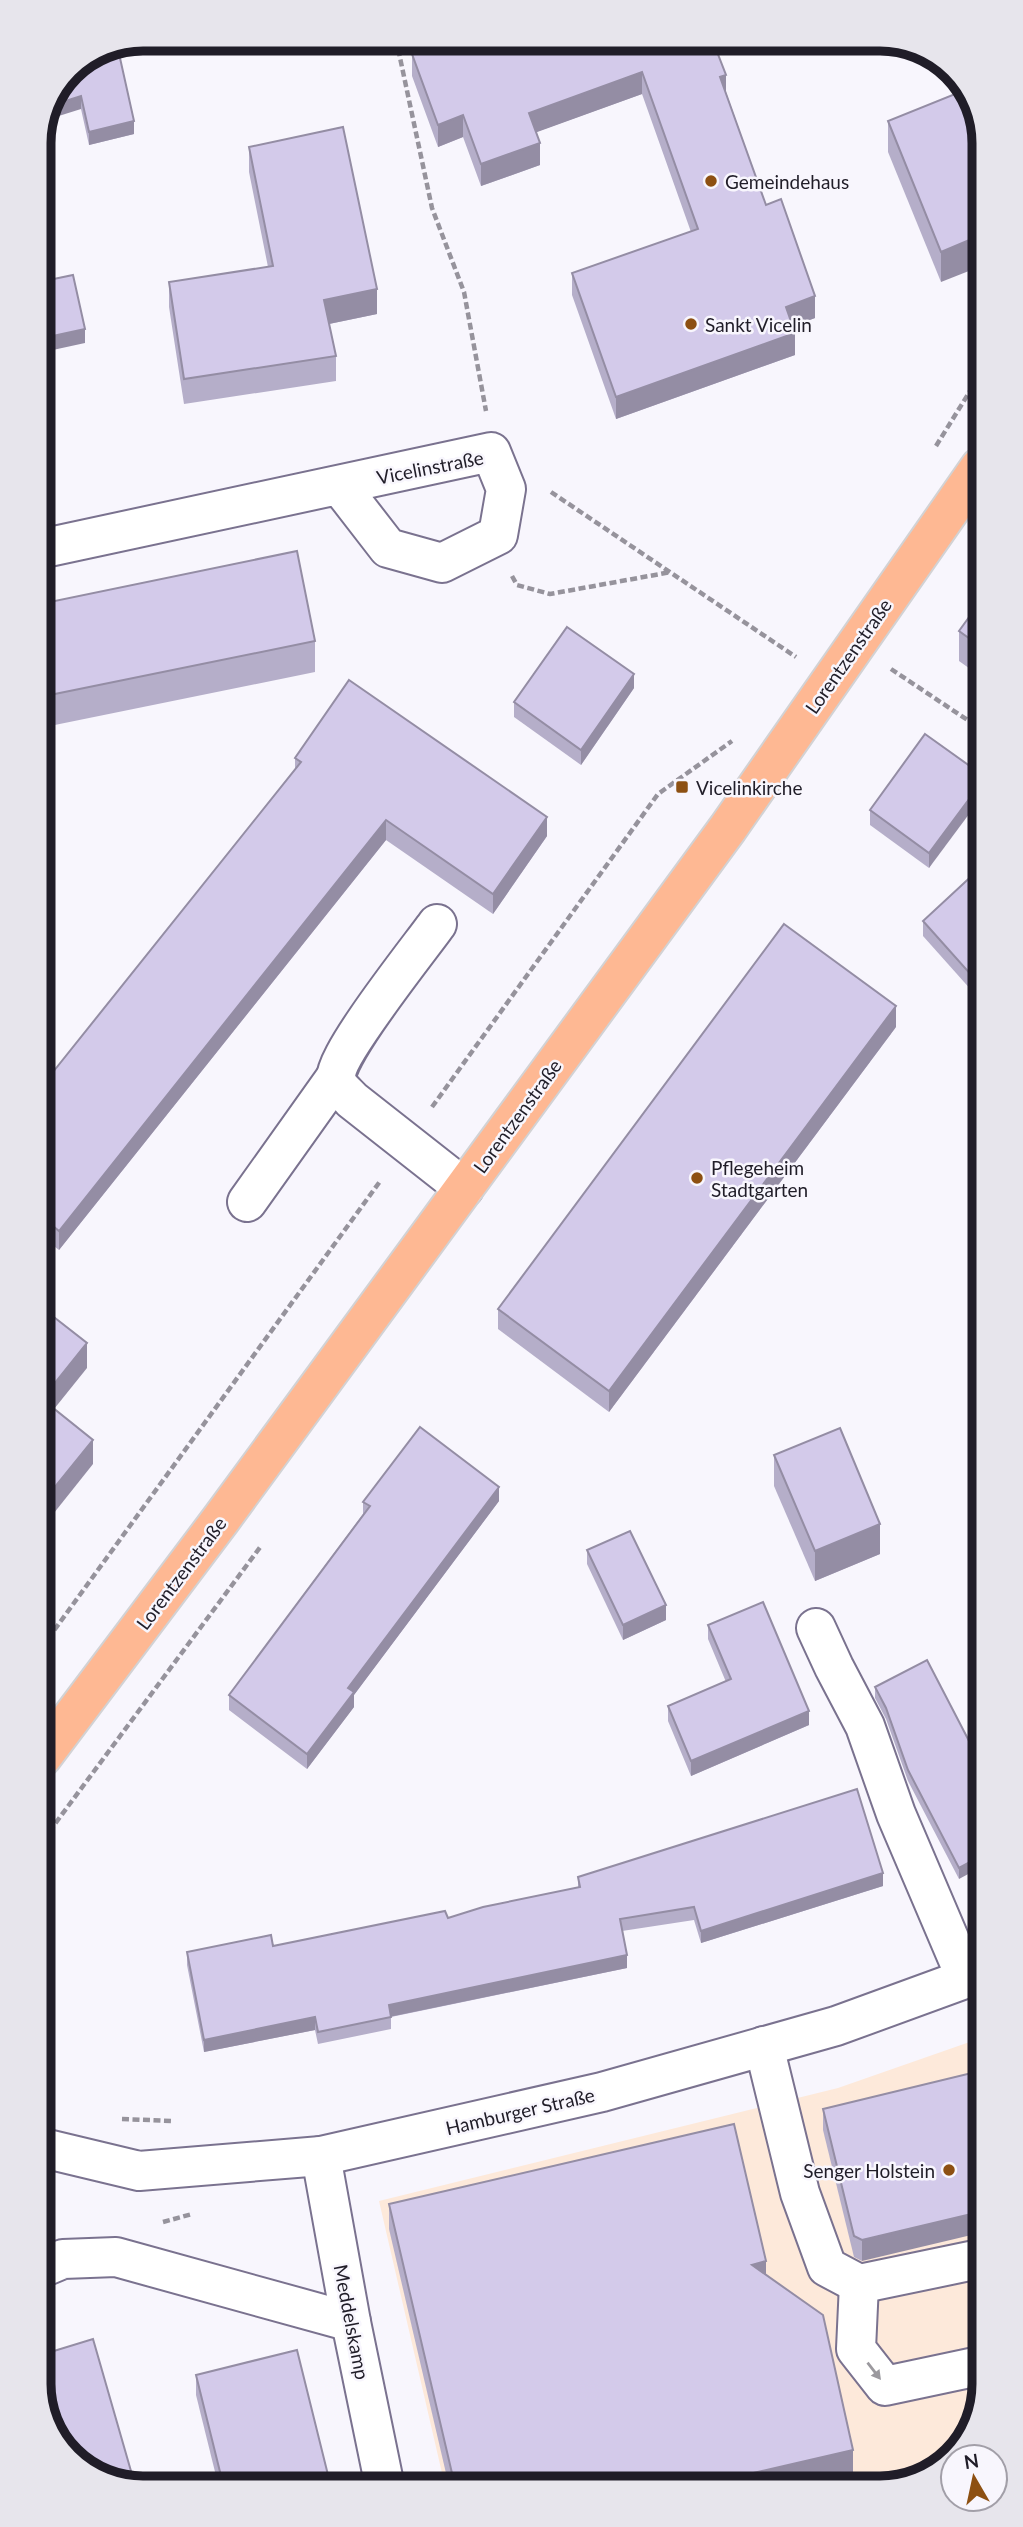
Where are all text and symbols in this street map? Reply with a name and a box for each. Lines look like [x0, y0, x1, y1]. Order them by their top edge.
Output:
place label: Gemeindehaus [725, 170, 849, 193]
marker: Gemeindehaus [703, 173, 719, 189]
place label: Sankt Vicelin [705, 313, 812, 336]
marker: Sankt Vicelin [683, 316, 699, 332]
street label: Vicelinstraße [375, 445, 485, 489]
street label: Lorentzenstraße [800, 594, 896, 718]
place label: Vicelinkirche [696, 776, 802, 799]
marker: Vicelinkirche [674, 779, 690, 795]
street label: Lorentzenstraße [468, 1055, 566, 1177]
place label: Pflegeheim Stadtgarten [711, 1156, 808, 1201]
marker: Pflegeheim Stadtgarten [689, 1170, 705, 1186]
street label: Lorentzenstraße [131, 1512, 231, 1634]
street label: Hamburger Straße [443, 2083, 597, 2139]
place label: Senger Holstein [803, 2159, 935, 2182]
marker: Senger Holstein [941, 2162, 957, 2178]
street label: Meddelskamp [330, 2262, 374, 2382]
one-way arrow [866, 2362, 880, 2380]
north arrow [939, 2443, 1009, 2513]
text: N [962, 2448, 980, 2473]

